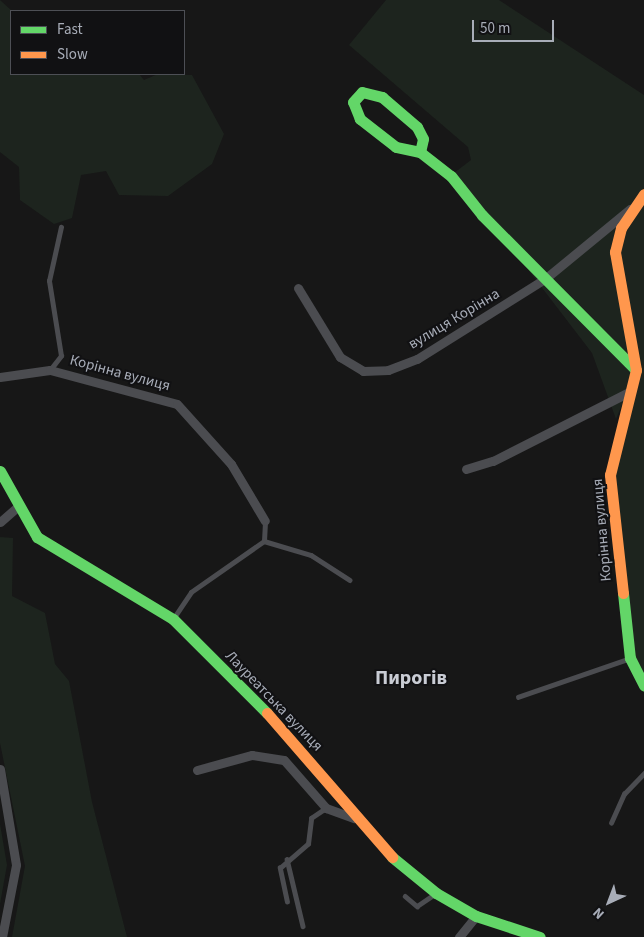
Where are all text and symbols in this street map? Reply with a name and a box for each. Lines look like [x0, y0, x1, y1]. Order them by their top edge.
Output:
legend [10, 10, 185, 75]
scale bar [474, 10, 556, 42]
text: 50 m [480, 18, 510, 39]
text: Fast [57, 19, 83, 40]
text: Slow [57, 44, 88, 65]
street label: вулиця Корінна [405, 285, 503, 353]
street label: Корінна вулиця [68, 351, 172, 395]
street label: Корінна вулиця [589, 478, 615, 582]
street label: Лауреатська вулиця [221, 647, 327, 755]
district label: Пирогів [375, 666, 447, 690]
north arrow [584, 877, 634, 927]
text: N [589, 902, 609, 923]

